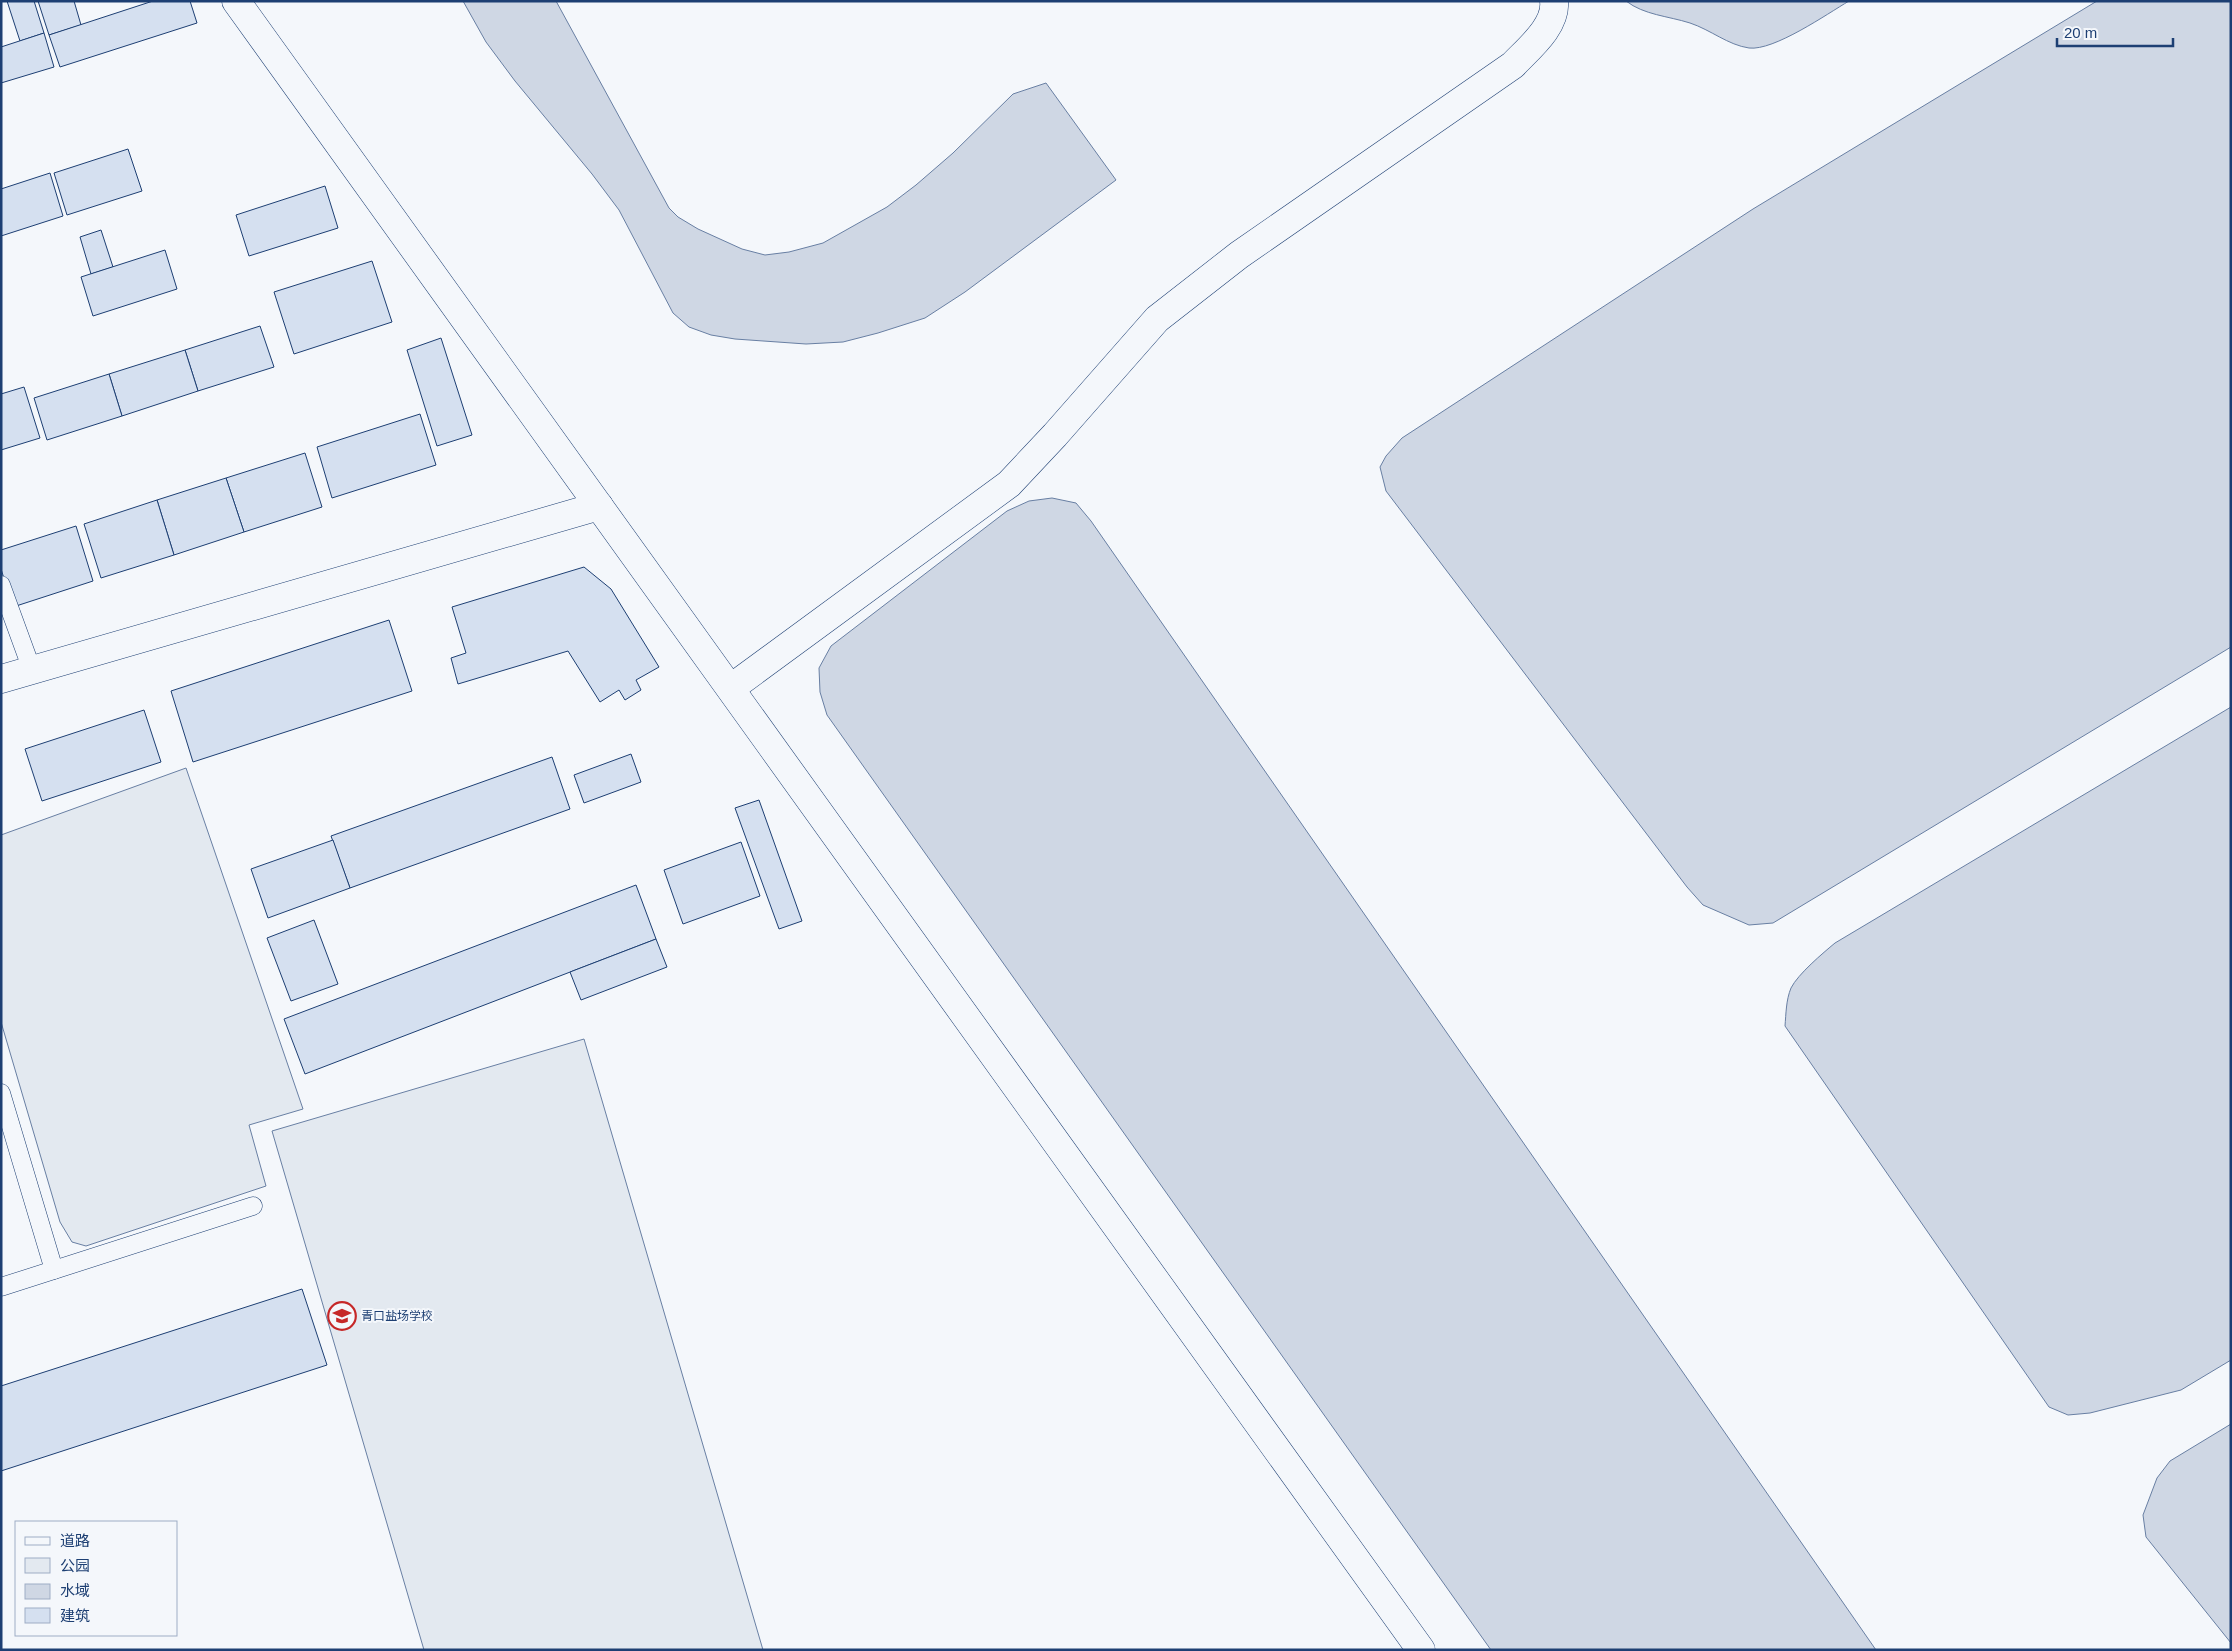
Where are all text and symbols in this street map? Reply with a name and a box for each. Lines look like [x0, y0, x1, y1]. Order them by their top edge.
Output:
scale bar [2057, 15, 2173, 47]
text: 20 m [2064, 24, 2097, 41]
school or university icon: 青口盐场学校 [327, 1301, 357, 1331]
place label: 青口盐场学校 [361, 1309, 433, 1323]
legend [15, 1521, 178, 1636]
text: 道路 [60, 1532, 90, 1549]
text: 公园 [60, 1557, 90, 1574]
text: 水域 [60, 1582, 90, 1599]
text: 建筑 [60, 1607, 90, 1624]

